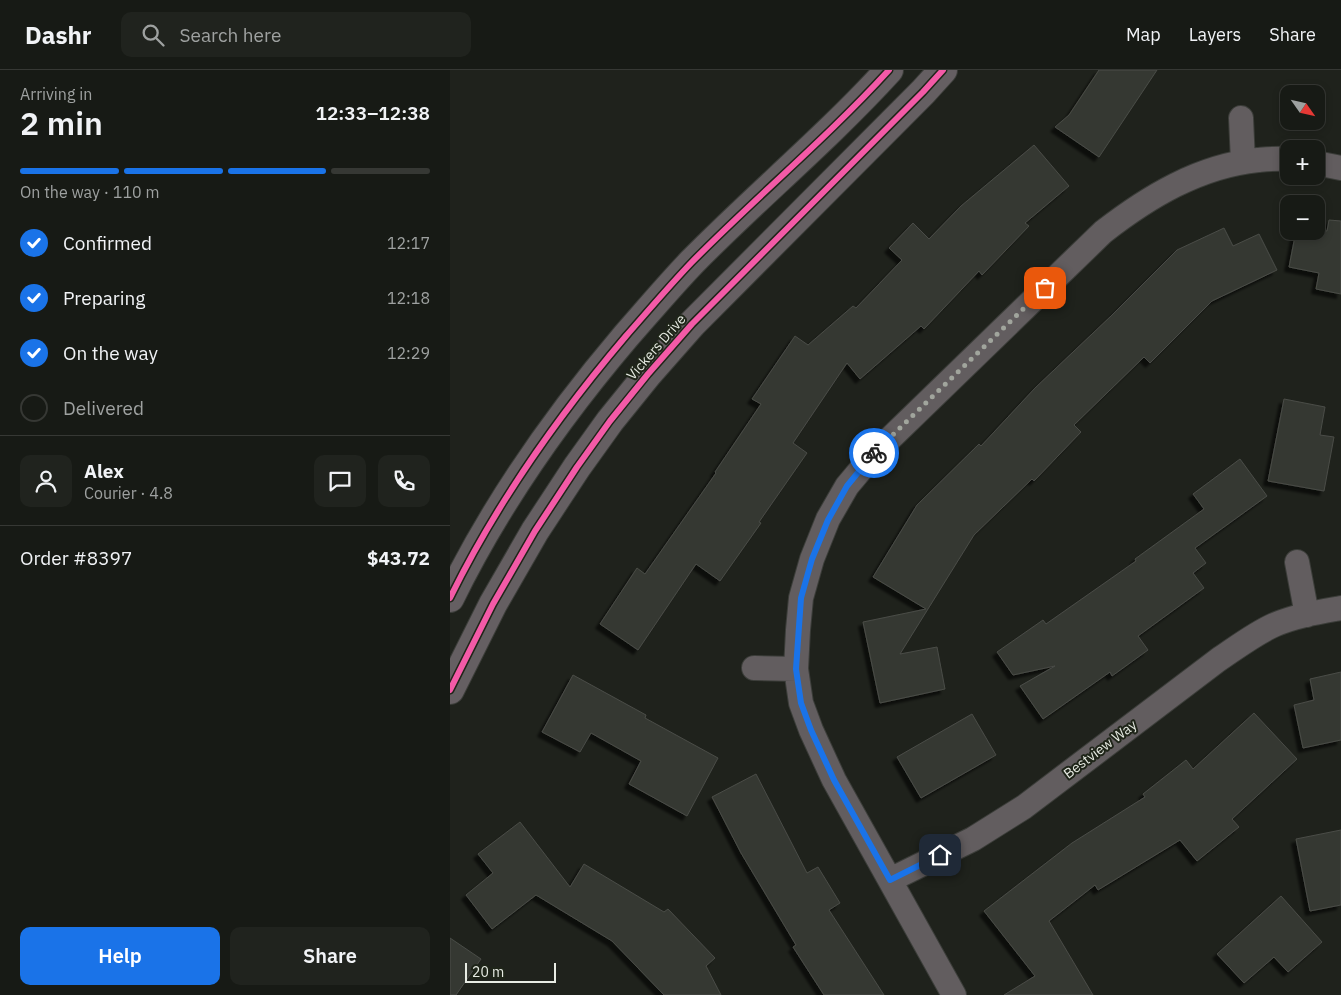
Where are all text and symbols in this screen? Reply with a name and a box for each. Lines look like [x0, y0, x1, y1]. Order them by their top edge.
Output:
search box [121, 12, 471, 57]
text: Dashr [25, 19, 91, 51]
icon: search [139, 21, 167, 49]
text: Search here [179, 23, 281, 47]
text: Map [1126, 23, 1161, 46]
text: Layers [1189, 23, 1241, 46]
text: Share [1269, 23, 1316, 46]
text: Arriving in [20, 84, 92, 104]
north arrow [1280, 85, 1325, 130]
map controls [1280, 85, 1325, 240]
text: 12:33–12:38 [316, 101, 430, 125]
text: 2 min [20, 102, 103, 144]
button: + [1280, 140, 1325, 185]
text: On the way · 110 m [20, 182, 159, 202]
button: − [1280, 195, 1325, 240]
icon: check [20, 229, 48, 257]
text: Confirmed [63, 231, 152, 255]
text: 12:17 [387, 233, 430, 253]
pin [1024, 267, 1066, 309]
icon: bag [1031, 274, 1059, 302]
icon: check [20, 284, 48, 312]
text: Preparing [63, 286, 145, 310]
text: 12:18 [387, 288, 430, 308]
street label: Vickers Drive [622, 310, 690, 384]
icon: check [20, 339, 48, 367]
text: On the way [63, 341, 158, 365]
text: 12:29 [387, 343, 430, 363]
text: Delivered [63, 396, 144, 420]
courier [849, 428, 899, 478]
icon: bike [860, 439, 888, 467]
button: person [20, 455, 72, 507]
button: chat [314, 455, 366, 507]
button: phone [378, 455, 430, 507]
text: Alex [84, 459, 124, 483]
text: Courier · 4.8 [84, 483, 173, 503]
text: Order #8397 [20, 546, 132, 570]
text: $43.72 [367, 546, 430, 570]
street label: Bestview Way [1060, 716, 1140, 782]
pin [919, 834, 961, 876]
icon: home [926, 841, 954, 869]
button: Help [20, 927, 220, 985]
button: Share [230, 927, 430, 985]
scale bar [465, 960, 556, 983]
text: 20 m [472, 963, 504, 981]

